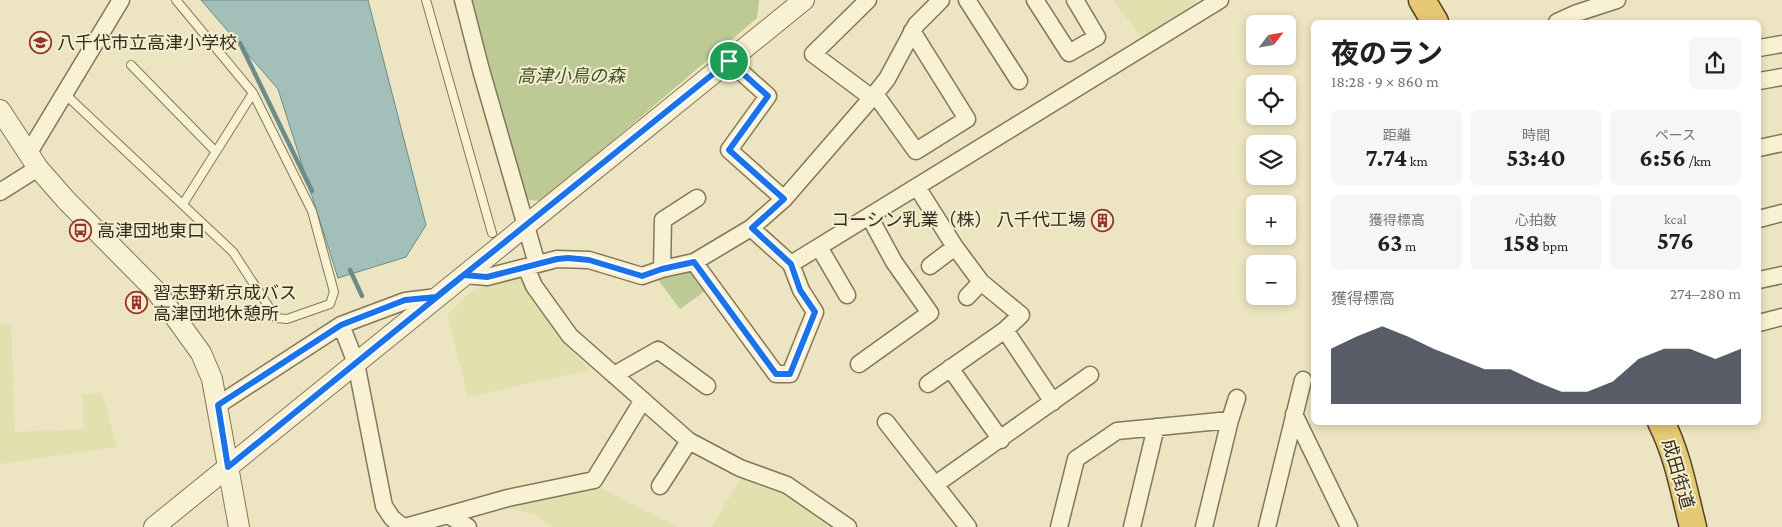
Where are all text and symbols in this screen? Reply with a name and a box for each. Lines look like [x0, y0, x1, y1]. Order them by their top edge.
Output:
north arrow [1246, 15, 1296, 65]
map controls [1246, 15, 1296, 305]
school or university icon: 八千代市立高津小学校 [29, 31, 53, 55]
place label: 八千代市立高津小学校 [57, 33, 237, 53]
button: share [1689, 37, 1741, 89]
text: 夜のラン [1331, 38, 1443, 69]
pin [708, 40, 750, 82]
icon: arrive [715, 47, 743, 75]
park label: 高津小鳥の森 [517, 66, 627, 86]
text: 18:28 · 9 × 860 m [1331, 73, 1439, 90]
button: locate [1246, 75, 1296, 125]
text: 距離 [1383, 127, 1411, 143]
text: 時間 [1522, 127, 1550, 143]
text: ペース [1655, 127, 1696, 143]
button: layers [1246, 135, 1296, 185]
text: 7.74 [1366, 144, 1407, 171]
text: 53:40 [1506, 144, 1566, 171]
text: 6:56 [1639, 144, 1686, 171]
text: km [1407, 153, 1428, 169]
text: /km [1686, 153, 1711, 169]
button: + [1246, 195, 1296, 245]
building icon: コーシン乳業（株） 八千代工場 [1090, 208, 1114, 232]
place label: コーシン乳業（株） 八千代工場 [831, 210, 1086, 230]
text: kcal [1664, 211, 1687, 227]
text: 獲得標高 [1369, 212, 1425, 228]
text: 心拍数 [1515, 212, 1557, 228]
bus stop icon: 高津団地東口 [69, 219, 93, 243]
place label: 高津団地東口 [97, 221, 205, 241]
text: 576 [1657, 227, 1694, 254]
text: 63 [1377, 229, 1402, 256]
text: 158 [1504, 229, 1540, 256]
text: m [1402, 238, 1416, 254]
text: bpm [1540, 238, 1568, 254]
button: − [1246, 255, 1296, 305]
place label: 習志野新京成バス 高津団地休憩所 [153, 283, 297, 324]
text: 274–280 m [1670, 285, 1741, 302]
text: 獲得標高 [1331, 290, 1395, 307]
building icon: 習志野新京成バス 高津団地休憩所 [125, 291, 149, 315]
street label: 成田街道 [1658, 437, 1698, 511]

